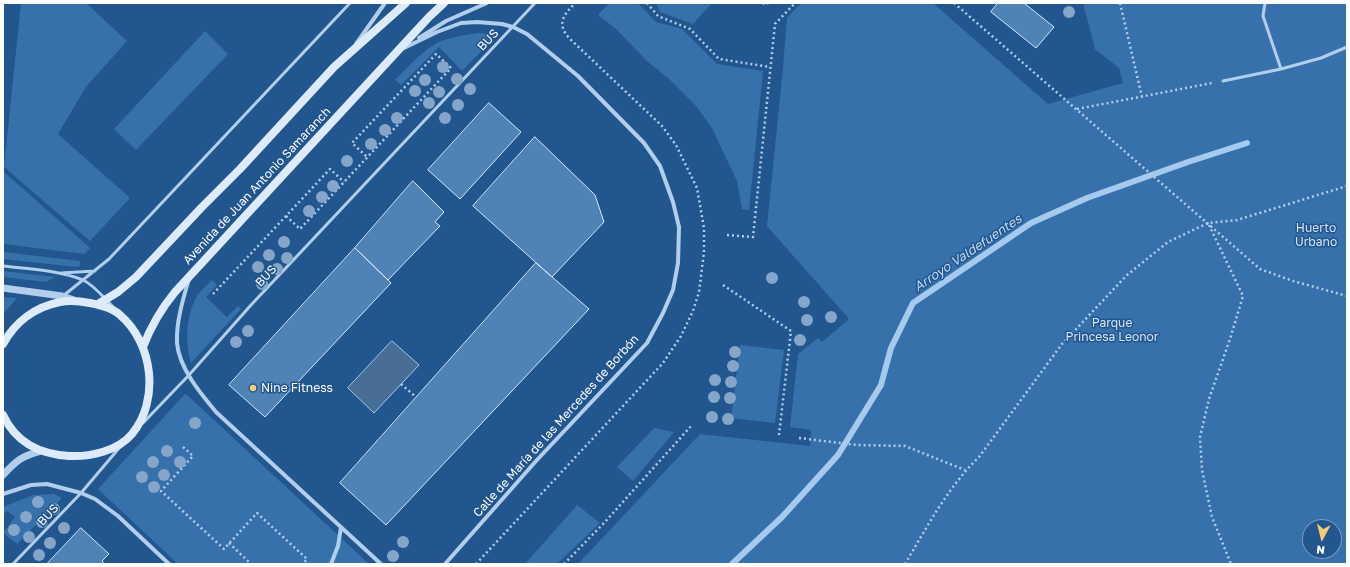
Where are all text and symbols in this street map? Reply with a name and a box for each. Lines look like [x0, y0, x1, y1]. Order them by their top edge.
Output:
street label: BUS [474, 26, 502, 54]
street label: Avenida de Juan Antonio Samaranch [180, 104, 334, 268]
water label: Arroyo Valdefuentes [911, 211, 1025, 295]
park label: Huerto Urbano [1295, 221, 1337, 249]
street label: BUS [252, 262, 280, 290]
park label: Parque Princesa Leonor [1066, 316, 1158, 344]
street label: Calle de María de las Mercedes de Borbón [470, 332, 642, 520]
place label: Nine Fitness [261, 381, 333, 395]
marker: Nine Fitness [248, 383, 258, 393]
street label: BUS [34, 501, 62, 529]
north arrow [1302, 519, 1342, 559]
text: N [1316, 543, 1326, 557]

